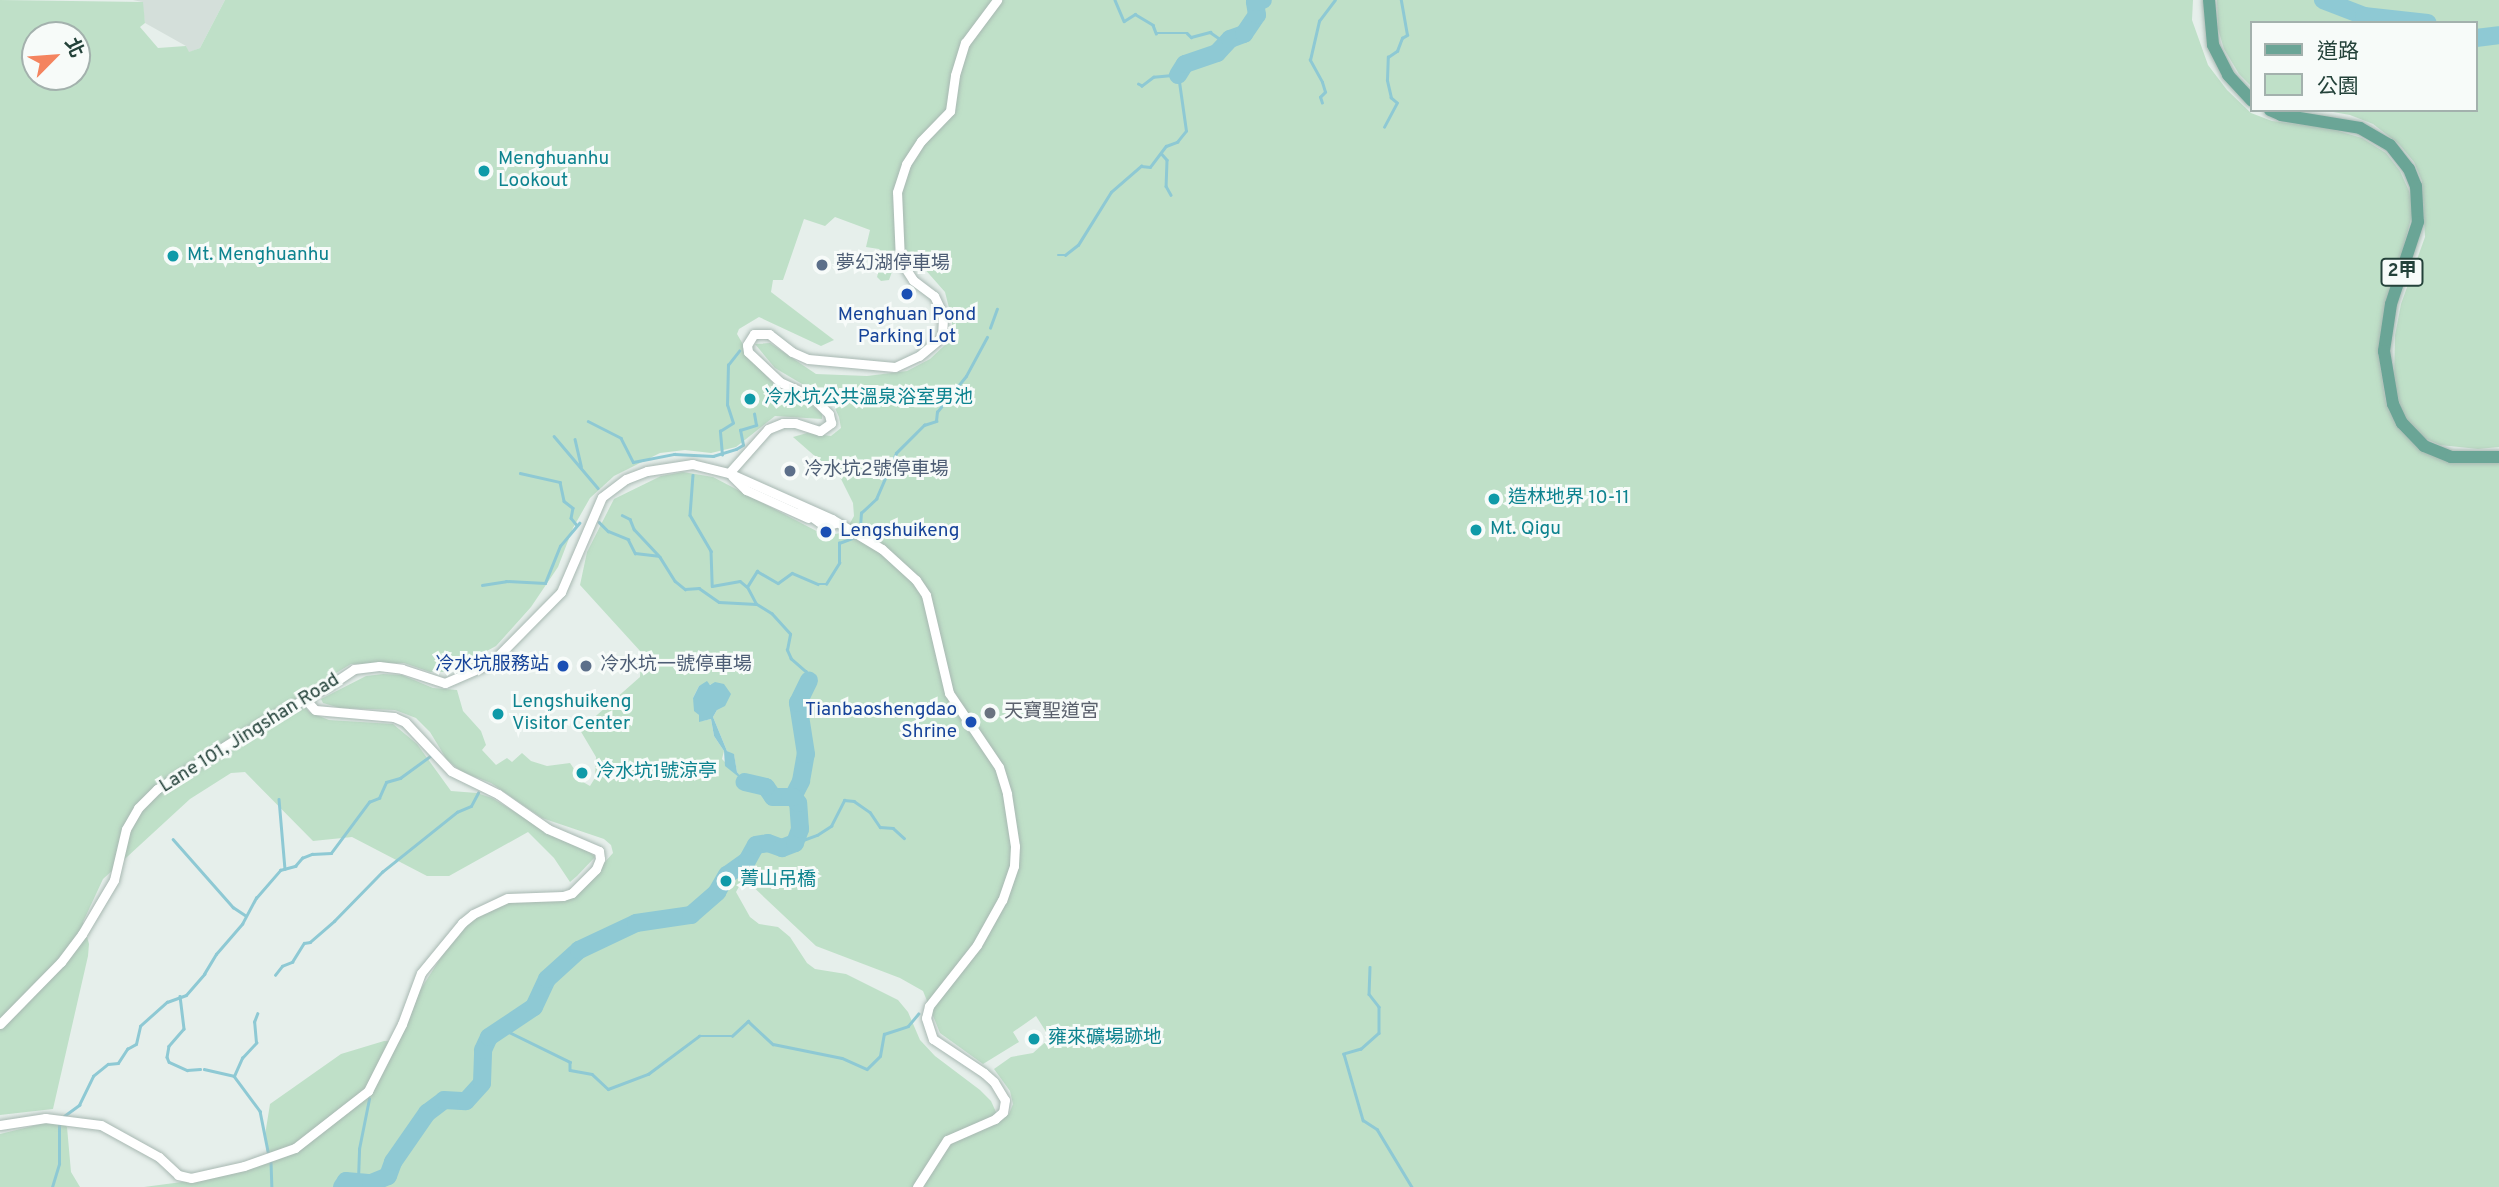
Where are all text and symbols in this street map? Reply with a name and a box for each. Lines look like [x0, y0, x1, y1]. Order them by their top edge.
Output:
north arrow [21, 21, 91, 91]
legend [2250, 21, 2478, 112]
text: 北 [58, 34, 88, 62]
text: 道路 [2317, 39, 2359, 66]
text: 公園 [2317, 74, 2359, 101]
place label: Menghuanhu Lookout [498, 149, 609, 193]
marker: Menghuanhu Lookout [476, 163, 492, 179]
place label: Mt. Menghuanhu [187, 245, 329, 267]
marker: Mt. Menghuanhu [165, 248, 181, 264]
place label: 夢幻湖停車場 [836, 254, 950, 276]
marker: 夢幻湖停車場 [814, 257, 830, 273]
road number: 2甲 [2379, 258, 2425, 286]
marker: Menghuan Pond Parking Lot [899, 286, 915, 302]
place label: Menghuan Pond Parking Lot [838, 305, 976, 349]
place label: 冷水坑公共溫泉浴室男池 [764, 388, 973, 410]
marker: 冷水坑公共溫泉浴室男池 [742, 391, 758, 407]
place label: 冷水坑2號停車場 [804, 460, 949, 482]
marker: 冷水坑2號停車場 [782, 463, 798, 479]
place label: 造林地界 10-11 [1508, 488, 1630, 510]
marker: 造林地界 10-11 [1486, 491, 1502, 507]
place label: Mt. Qigu [1490, 519, 1561, 541]
place label: Lengshuikeng [840, 521, 959, 543]
marker: Mt. Qigu [1468, 522, 1484, 538]
marker: Lengshuikeng [818, 524, 834, 540]
place label: 冷水坑服務站 [435, 655, 549, 677]
place label: 冷水坑一號停車場 [600, 655, 752, 677]
marker: 冷水坑服務站 [555, 658, 571, 674]
marker: 冷水坑一號停車場 [578, 658, 594, 674]
street label: Lane 101, Jingshan Road [156, 669, 344, 799]
place label: Lengshuikeng Visitor Center [512, 692, 631, 736]
place label: Tianbaoshengdao Shrine [805, 700, 957, 744]
place label: 天寶聖道宮 [1004, 702, 1099, 724]
marker: 天寶聖道宮 [982, 705, 998, 721]
marker: Lengshuikeng Visitor Center [490, 706, 506, 722]
marker: Tianbaoshengdao Shrine [963, 714, 979, 730]
place label: 冷水坑1號涼亭 [596, 762, 717, 784]
marker: 冷水坑1號涼亭 [574, 765, 590, 781]
place label: 菁山吊橋 [740, 870, 816, 892]
marker: 菁山吊橋 [718, 873, 734, 889]
place label: 雍來礦場跡地 [1048, 1028, 1162, 1050]
marker: 雍來礦場跡地 [1026, 1031, 1042, 1047]

